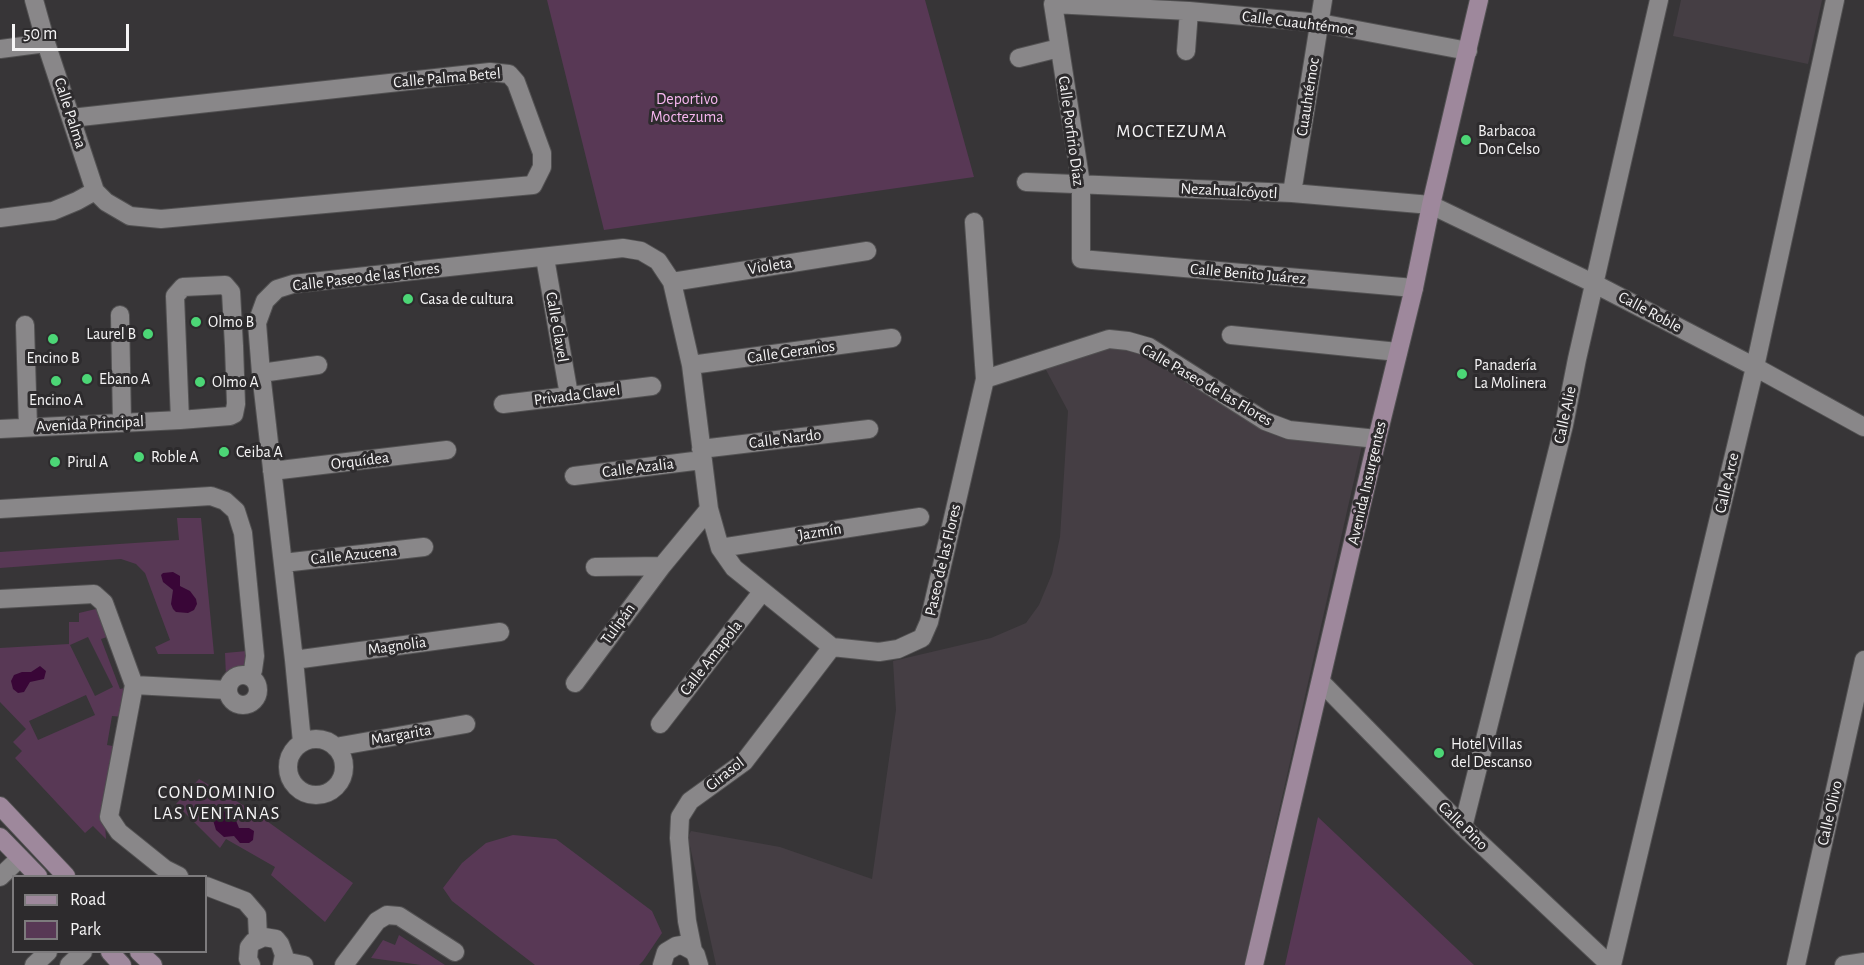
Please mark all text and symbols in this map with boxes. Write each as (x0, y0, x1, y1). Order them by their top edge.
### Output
street label: Calle Cuauhtémoc (1241, 7, 1355, 39)
scale bar (15, 12, 132, 50)
text: 50 m (23, 25, 57, 43)
street label: Cuauhtémoc (1292, 56, 1324, 138)
street label: Calle Palma Betel (393, 64, 501, 92)
street label: Calle Palma (50, 75, 90, 151)
street label: Calle Porfirio Díaz (1054, 75, 1088, 187)
park label: Deportivo Moctezuma (650, 89, 724, 127)
district label: MOCTEZUMA (1116, 121, 1228, 143)
place label: Barbacoa Don Celso (1478, 121, 1540, 159)
marker: Barbacoa Don Celso (1459, 133, 1473, 147)
street label: Nezahualcóyotl (1180, 179, 1278, 203)
street label: Violeta (746, 253, 794, 279)
street label: Calle Paseo de las Flores (291, 258, 441, 296)
street label: Calle Benito Juárez (1189, 259, 1307, 289)
street label: Calle Roble (1615, 287, 1685, 337)
place label: Casa de cultura (420, 289, 514, 309)
street label: Calle Clavel (541, 290, 573, 364)
marker: Casa de cultura (401, 292, 415, 306)
place label: Olmo B (208, 312, 254, 332)
marker: Olmo B (189, 315, 203, 329)
place label: Laurel B (86, 324, 136, 344)
marker: Laurel B (141, 327, 155, 341)
marker: Encino B (46, 332, 60, 346)
street label: Calle Geranios (746, 336, 836, 368)
street label: Calle Paseo de las Flores (1138, 340, 1276, 430)
place label: Encino B (26, 348, 80, 368)
place label: Panadería La Molinera (1474, 355, 1547, 393)
marker: Panadería La Molinera (1455, 367, 1469, 381)
place label: Ebano A (99, 369, 150, 389)
marker: Ebano A (80, 372, 94, 386)
place label: Olmo A (212, 372, 259, 392)
marker: Encino A (49, 374, 63, 388)
marker: Olmo A (193, 375, 207, 389)
street label: Privada Clavel (533, 380, 621, 410)
street label: Calle Alie (1550, 385, 1580, 445)
place label: Encino A (29, 390, 83, 410)
street label: Avenida Principal (35, 412, 145, 436)
street label: Avenida Insurgentes (1343, 419, 1391, 547)
street label: Calle Nardo (748, 425, 822, 453)
place label: Ceiba A (236, 442, 283, 462)
marker: Ceiba A (217, 445, 231, 459)
place label: Roble A (151, 447, 199, 467)
street label: Orquídea (330, 448, 390, 474)
marker: Roble A (132, 450, 146, 464)
street label: Calle Arce (1711, 451, 1743, 515)
place label: Pirul A (67, 452, 108, 472)
street label: Calle Azalia (601, 454, 675, 482)
marker: Pirul A (48, 455, 62, 469)
street label: Paseo de las Flores (921, 502, 965, 618)
street label: Jazmín (797, 519, 843, 545)
street label: Calle Azucena (310, 541, 398, 569)
street label: Tulipán (597, 600, 639, 648)
street label: Calle Amapola (676, 617, 746, 699)
street label: Magnolia (366, 632, 428, 660)
street label: Margarita (369, 720, 433, 750)
place label: Hotel Villas del Descanso (1451, 734, 1532, 772)
marker: Hotel Villas del Descanso (1432, 746, 1446, 760)
street label: Girasol (702, 753, 748, 795)
street label: Calle Olivo (1813, 779, 1847, 847)
district label: CONDOMINIO LAS VENTANAS (153, 782, 281, 824)
street label: Calle Pino (1434, 798, 1492, 854)
legend (12, 875, 207, 953)
text: Road (70, 891, 106, 909)
text: Park (70, 921, 101, 939)

